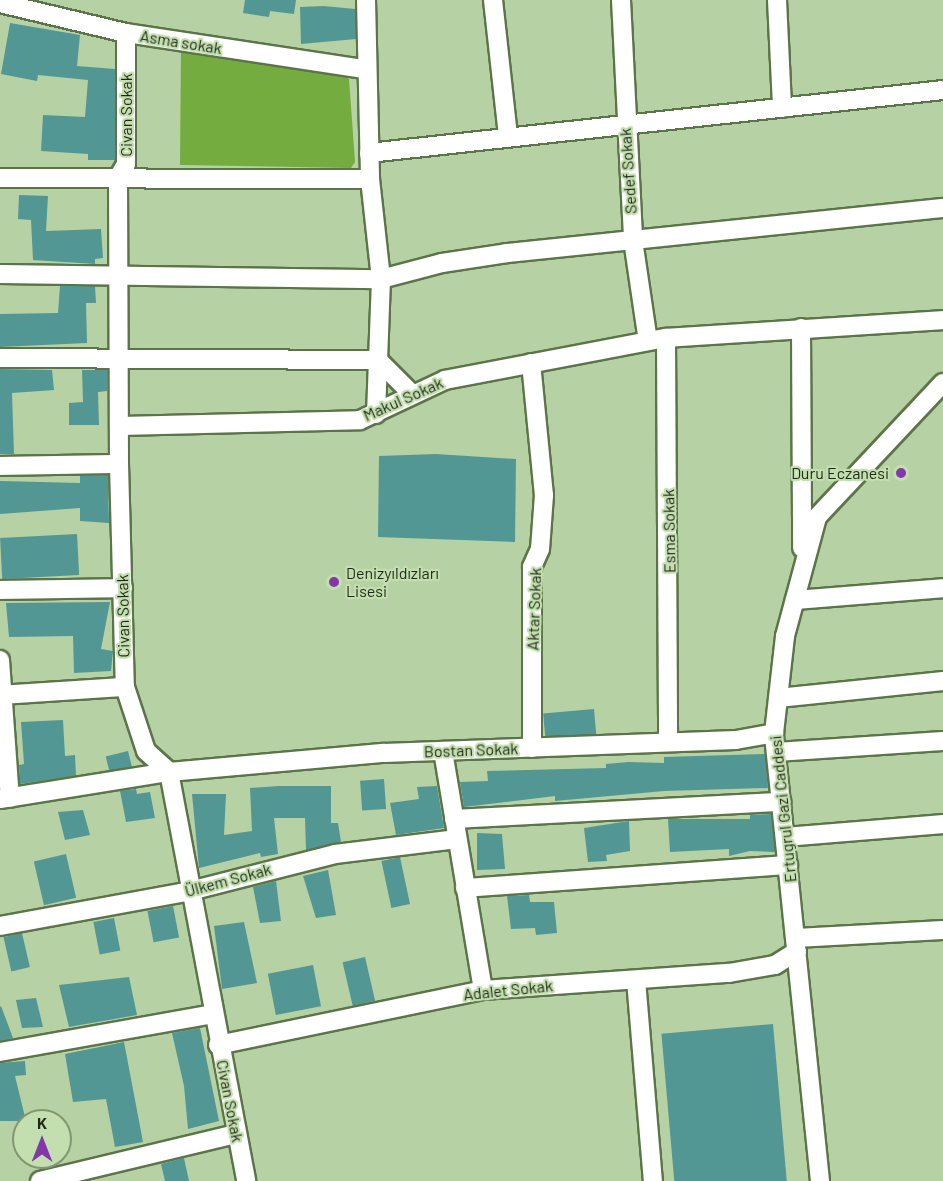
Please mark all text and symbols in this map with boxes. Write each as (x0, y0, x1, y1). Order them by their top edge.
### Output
street label: Asma sokak (139, 26, 223, 58)
street label: Civan Sokak (116, 73, 136, 157)
street label: Sedef Sokak (615, 127, 641, 215)
street label: Makul Sokak (360, 373, 446, 425)
place label: Duru Eczanesi (791, 463, 889, 483)
marker: Duru Eczanesi (894, 466, 908, 480)
street label: Esma Sokak (659, 489, 679, 573)
place label: Denizyıldızları Lisesi (346, 563, 439, 601)
street label: Aktar Sokak (523, 567, 545, 651)
street label: Civan Sokak (113, 574, 133, 658)
marker: Denizyıldızları Lisesi (327, 575, 341, 589)
street label: Ertugrul Gazi Caddesi (766, 735, 800, 883)
street label: Bostan Sokak (424, 739, 518, 761)
street label: Ülkem Sokak (183, 859, 273, 901)
street label: Adalet Sokak (462, 976, 554, 1004)
street label: Civan Sokak (213, 1058, 247, 1144)
north arrow (12, 1109, 72, 1169)
text: K (37, 1113, 47, 1132)

